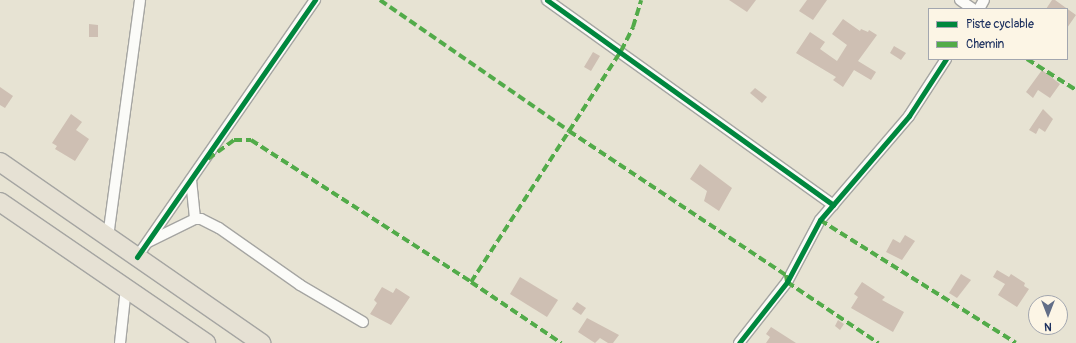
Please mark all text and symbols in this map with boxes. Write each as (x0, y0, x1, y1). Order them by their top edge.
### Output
legend (928, 8, 1068, 60)
text: Piste cyclable (966, 17, 1034, 32)
text: Chemin (966, 37, 1004, 52)
north arrow (1028, 295, 1068, 335)
text: N (1044, 320, 1052, 333)

